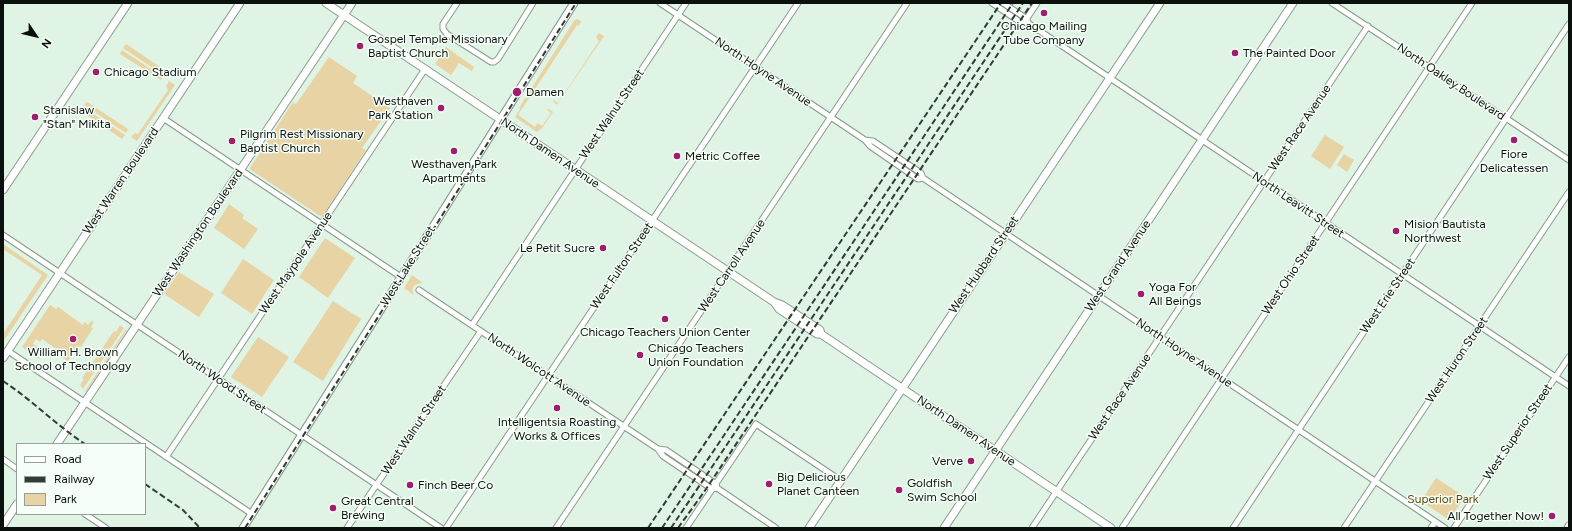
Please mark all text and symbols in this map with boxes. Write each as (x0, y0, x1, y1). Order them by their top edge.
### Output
marker: Chicago Mailing Tube Company (1039, 8, 1049, 18)
north arrow (16, 16, 56, 56)
place label: Chicago Mailing Tube Company (1001, 19, 1087, 47)
place label: Gospel Temple Missionary Baptist Church (368, 32, 508, 60)
street label: North Hoyne Avenue (712, 34, 814, 110)
text: N (38, 36, 54, 50)
street label: North Oakley Boulevard (1394, 40, 1508, 124)
marker: Gospel Temple Missionary Baptist Church (355, 41, 365, 51)
place label: The Painted Door (1243, 46, 1336, 60)
marker: The Painted Door (1230, 48, 1240, 58)
place label: Chicago Stadium (104, 65, 196, 79)
street label: West Walnut Street (577, 66, 647, 162)
marker: Chicago Stadium (91, 67, 101, 77)
street label: West Race Avenue (1266, 82, 1334, 174)
place label: Damen (526, 85, 564, 99)
marker: Damen (511, 86, 523, 98)
place label: Westhaven Park Station (368, 94, 433, 122)
place label: Stanislaw "Stan" Mikita (43, 103, 110, 131)
marker: Westhaven Park Station (436, 103, 446, 113)
marker: Stanislaw "Stan" Mikita (30, 112, 40, 122)
street label: North Damen Avenue (498, 115, 602, 191)
street label: West Warren Boulevard (80, 125, 162, 237)
place label: Pilgrim Rest Missionary Baptist Church (240, 127, 364, 155)
marker: Fiore Delicatessen (1509, 135, 1519, 145)
marker: Pilgrim Rest Missionary Baptist Church (227, 136, 237, 146)
marker: Westhaven Park Apartments (449, 146, 459, 156)
place label: Fiore Delicatessen (1480, 147, 1548, 175)
place label: Metric Coffee (685, 149, 760, 163)
marker: Metric Coffee (672, 151, 682, 161)
place label: Westhaven Park Apartments (411, 157, 497, 185)
street label: West Washington Boulevard (150, 166, 246, 300)
street label: North Leavitt Street (1249, 169, 1347, 241)
street label: West Maypole Avenue (256, 209, 336, 317)
street label: West Hubbard Street (946, 214, 1022, 316)
street label: West Carroll Avenue (695, 217, 769, 315)
place label: Mision Bautista Northwest (1404, 217, 1486, 245)
street label: West Grand Avenue (1082, 218, 1154, 314)
street label: West Fulton Street (588, 220, 656, 312)
street label: West Lake Street (378, 223, 438, 309)
marker: Mision Bautista Northwest (1391, 226, 1401, 236)
street label: West Ohio Street (1259, 232, 1323, 318)
place label: Le Petit Sucre (520, 241, 595, 255)
marker: Le Petit Sucre (598, 243, 608, 253)
street label: West Erie Street (1358, 256, 1418, 336)
place label: Yoga For All Beings (1149, 280, 1201, 308)
marker: Yoga For All Beings (1136, 289, 1146, 299)
marker: Chicago Teachers Union Center (660, 314, 670, 324)
street label: West Huron Street (1423, 314, 1491, 406)
street label: North Hoyne Avenue (1133, 315, 1235, 391)
place label: Chicago Teachers Union Center (580, 325, 750, 339)
street label: North Wolcott Avenue (485, 330, 593, 410)
marker: William H. Brown School of Technology (68, 334, 78, 344)
place label: Chicago Teachers Union Foundation (648, 341, 744, 369)
place label: William H. Brown School of Technology (15, 345, 131, 373)
street label: North Wood Street (175, 347, 269, 417)
marker: Chicago Teachers Union Foundation (635, 350, 645, 360)
street label: West Race Avenue (1086, 351, 1154, 443)
street label: West Superior Street (1480, 381, 1556, 483)
street label: West Walnut Street (379, 382, 449, 478)
street label: North Damen Avenue (914, 393, 1018, 469)
marker: Intelligentsia Roasting Works & Offices (552, 403, 562, 413)
place label: Intelligentsia Roasting Works & Offices (498, 415, 616, 443)
legend (16, 443, 146, 515)
text: Road (54, 452, 82, 466)
place label: Verve (932, 454, 963, 468)
marker: Verve (966, 456, 976, 466)
place label: Big Delicious Planet Canteen (777, 470, 859, 498)
text: Railway (54, 472, 95, 486)
place label: Goldfish Swim School (907, 476, 977, 504)
place label: Finch Beer Co (418, 478, 493, 492)
marker: Big Delicious Planet Canteen (764, 479, 774, 489)
marker: Finch Beer Co (405, 480, 415, 490)
marker: Goldfish Swim School (894, 485, 904, 495)
text: Park (54, 492, 77, 506)
park label: Superior Park (1407, 492, 1479, 506)
place label: Great Central Brewing (341, 494, 414, 522)
marker: Great Central Brewing (328, 503, 338, 513)
place label: All Together Now! (1447, 509, 1544, 523)
marker: All Together Now! (1547, 511, 1557, 521)

